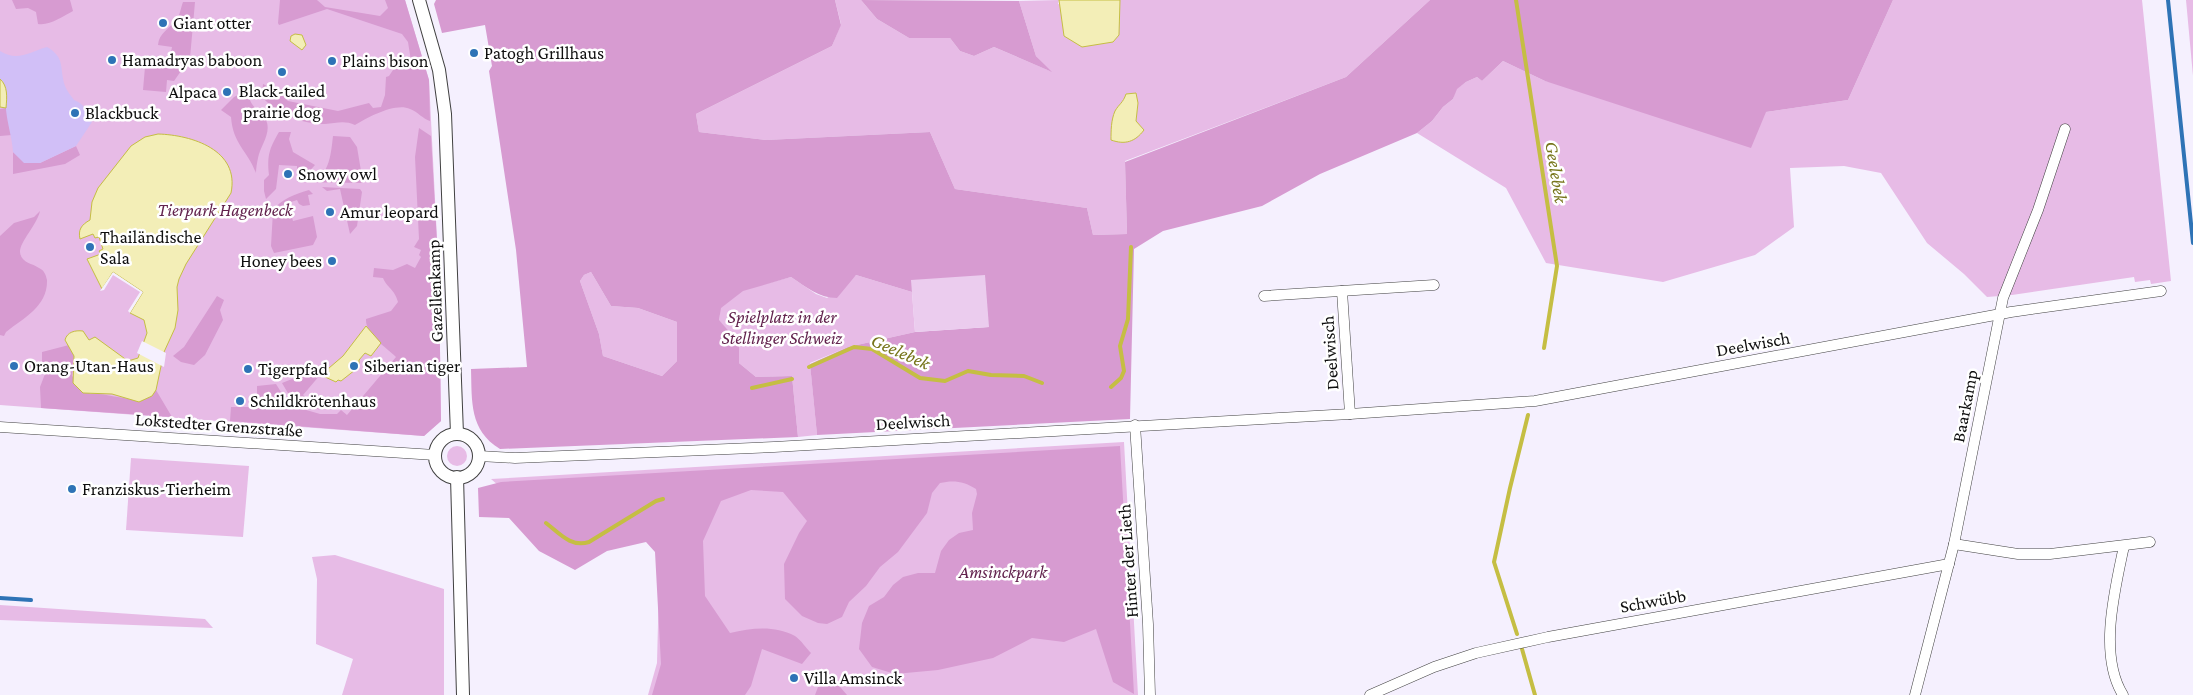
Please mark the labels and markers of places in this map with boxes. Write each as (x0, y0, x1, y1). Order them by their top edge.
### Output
place label: Giant otter (173, 13, 252, 33)
marker: Giant otter (157, 17, 169, 29)
place label: Patogh Grillhaus (484, 43, 604, 63)
marker: Patogh Grillhaus (468, 47, 480, 59)
place label: Hamadryas baboon (122, 50, 262, 70)
place label: Plains bison (342, 51, 429, 71)
marker: Hamadryas baboon (106, 54, 118, 66)
marker: Plains bison (326, 55, 338, 67)
marker: Black-tailed prairie dog (276, 66, 288, 78)
place label: Black-tailed prairie dog (239, 81, 326, 122)
place label: Alpaca (168, 82, 217, 102)
marker: Alpaca (221, 86, 233, 98)
place label: Blackbuck (85, 103, 159, 123)
marker: Blackbuck (69, 107, 81, 119)
place label: Snowy owl (298, 164, 377, 184)
marker: Snowy owl (282, 168, 294, 180)
place label: Amur leopard (340, 202, 439, 222)
marker: Amur leopard (324, 206, 336, 218)
place label: Thailändische Sala (100, 227, 202, 268)
marker: Thailändische Sala (84, 241, 96, 253)
place label: Honey bees (240, 251, 322, 271)
marker: Honey bees (326, 255, 338, 267)
place label: Orang-Utan-Haus (24, 356, 154, 376)
place label: Siberian tiger (364, 356, 461, 376)
place label: Tigerpfad (258, 359, 329, 379)
marker: Orang-Utan-Haus (8, 360, 20, 372)
marker: Siberian tiger (348, 360, 360, 372)
marker: Tigerpfad (242, 363, 254, 375)
place label: Schildkrötenhaus (250, 391, 376, 411)
marker: Schildkrötenhaus (234, 395, 246, 407)
place label: Franziskus-Tierheim (82, 479, 232, 499)
marker: Franziskus-Tierheim (66, 483, 78, 495)
place label: Villa Amsinck (804, 668, 902, 688)
marker: Villa Amsinck (788, 672, 800, 684)

